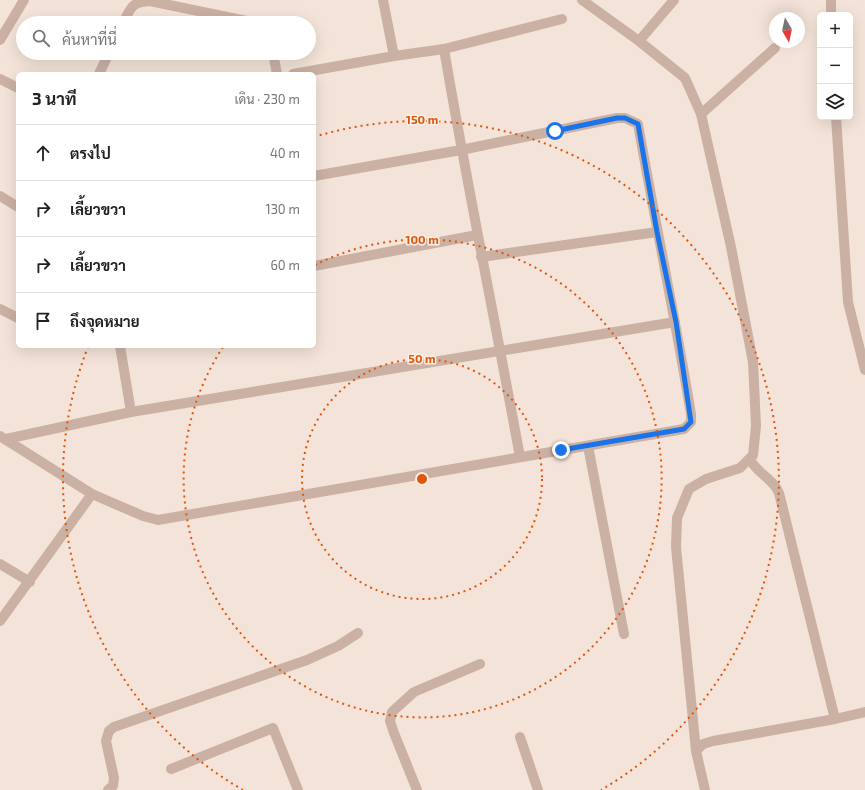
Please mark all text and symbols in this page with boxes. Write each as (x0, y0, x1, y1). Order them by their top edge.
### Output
north arrow (769, 12, 805, 48)
map controls (817, 12, 853, 120)
button: + (817, 12, 853, 48)
search box (16, 16, 316, 60)
icon: search (30, 27, 52, 49)
text: ค้นหาที่นี่ (62, 30, 117, 48)
button: − (817, 48, 853, 84)
button: layers (817, 84, 853, 120)
text: 3 นาที (32, 88, 77, 108)
text: เดิน · 230 m (234, 91, 300, 107)
text: 150 m (406, 112, 438, 126)
route start (546, 122, 564, 140)
icon: ahead (32, 142, 54, 164)
text: ตรงไป (70, 144, 111, 162)
text: 40 m (270, 145, 300, 161)
icon: right (32, 198, 54, 220)
text: เลี้ยวขวา (70, 200, 126, 218)
text: 130 m (265, 201, 300, 217)
text: 100 m (405, 232, 439, 246)
icon: right (32, 254, 54, 276)
text: เลี้ยวขวา (70, 256, 126, 274)
text: 60 m (270, 257, 300, 273)
icon: arrive (32, 310, 54, 332)
text: ถึงจุดหมาย (70, 312, 140, 330)
text: 50 m (408, 351, 436, 365)
route end (552, 441, 570, 459)
centre of rings (415, 472, 429, 486)

